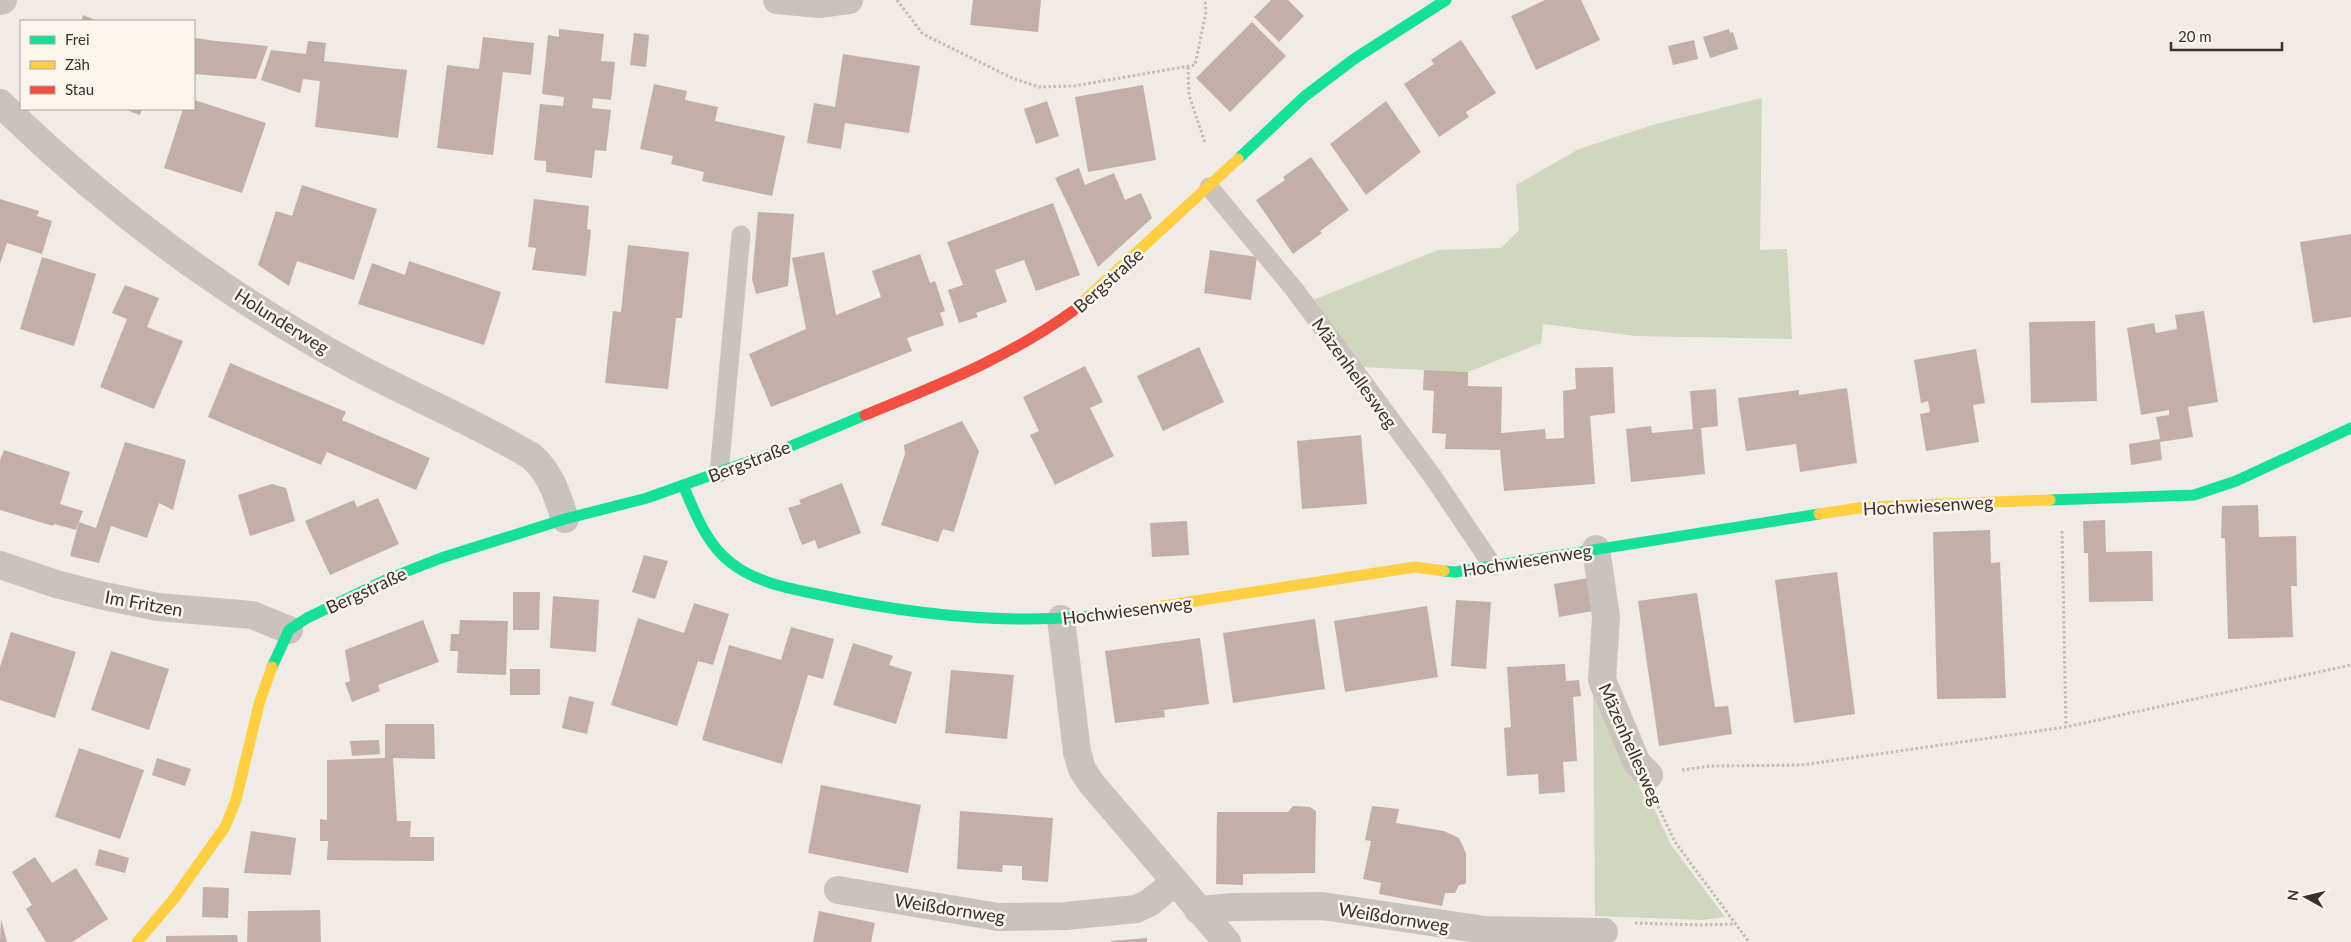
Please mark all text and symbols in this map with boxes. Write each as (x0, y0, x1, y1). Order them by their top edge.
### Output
legend (20, 20, 195, 110)
scale bar (2171, 20, 2282, 52)
text: 20 m (2178, 27, 2212, 45)
text: Frei (65, 30, 90, 48)
text: Zäh (65, 55, 90, 73)
text: Stau (65, 80, 94, 98)
street label: Bergstraße (1069, 243, 1147, 317)
street label: Holunderweg (231, 283, 333, 359)
street label: Mäzenhellesweg (1308, 313, 1402, 433)
street label: Bergstraße (705, 435, 793, 487)
street label: Hochwiesenweg (1862, 491, 1994, 519)
street label: Hochwiesenweg (1461, 539, 1593, 581)
street label: Bergstraße (322, 562, 410, 618)
street label: Im Fritzen (103, 585, 185, 621)
street label: Hochwiesenweg (1061, 591, 1193, 629)
street label: Mäzenhellesweg (1594, 680, 1668, 808)
north arrow (2281, 872, 2331, 922)
street label: Weißdornweg (893, 888, 1007, 928)
text: N (2283, 889, 2302, 902)
street label: Weißdornweg (1337, 897, 1451, 937)

